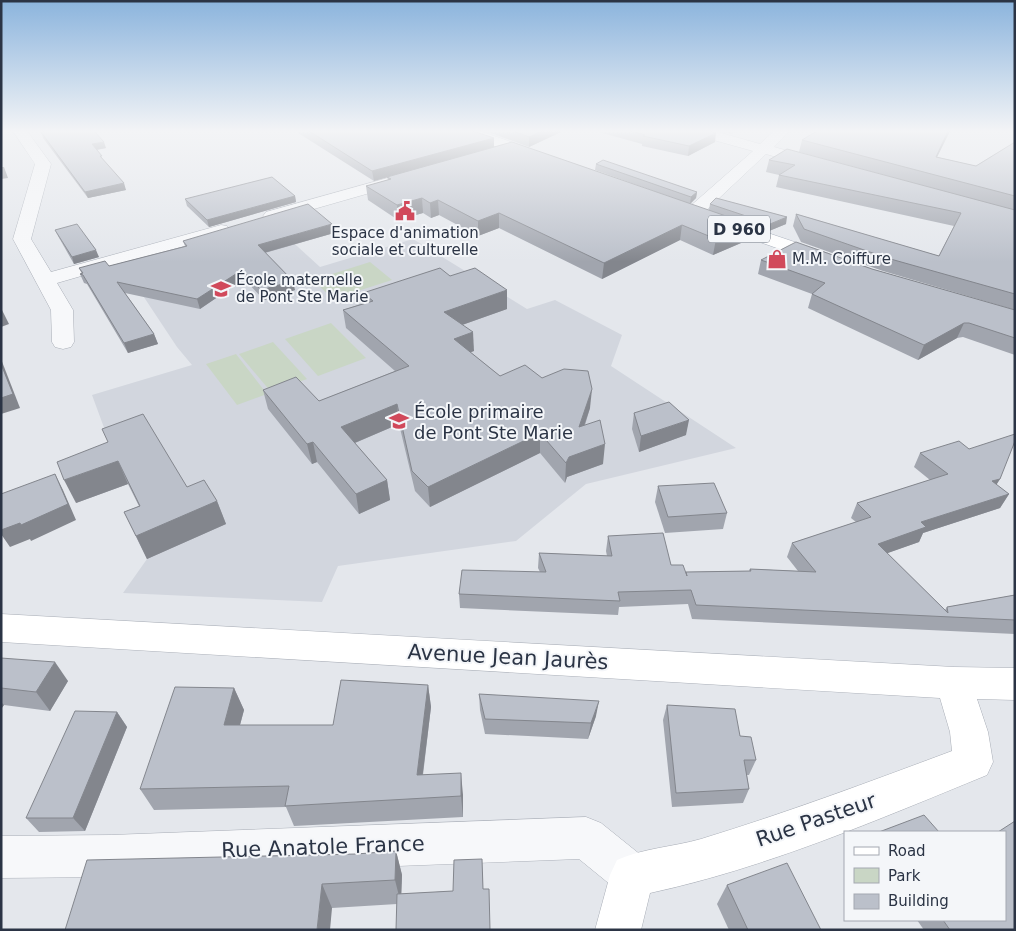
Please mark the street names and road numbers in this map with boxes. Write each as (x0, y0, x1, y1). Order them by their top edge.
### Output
road number: D 960 (708, 215, 770, 242)
street label: Avenue Jean Jaurès (407, 640, 609, 674)
street label: Rue Pasteur (753, 788, 879, 852)
street label: Rue Anatole France (221, 831, 425, 863)

